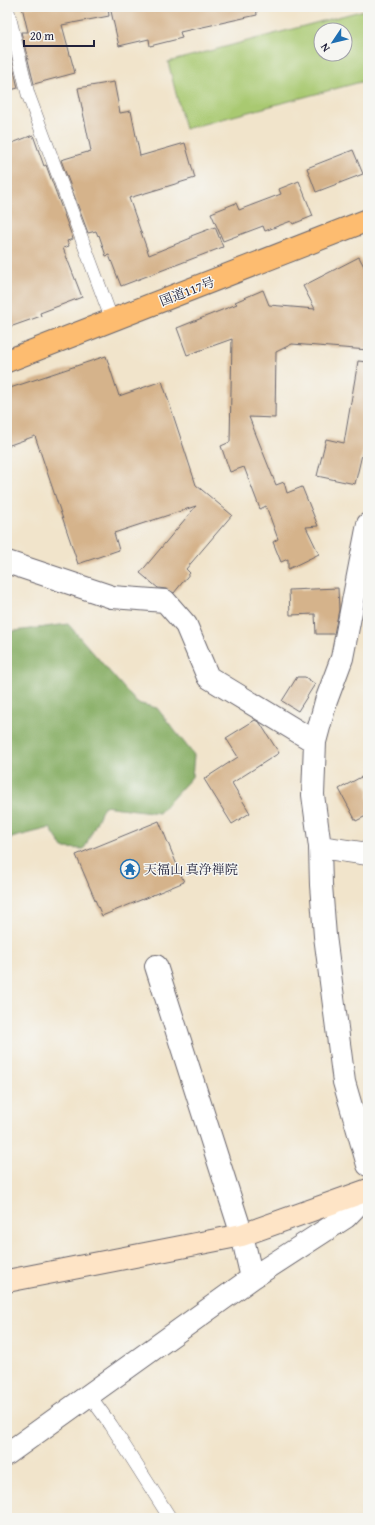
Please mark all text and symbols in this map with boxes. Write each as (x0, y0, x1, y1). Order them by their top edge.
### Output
scale bar (24, 22, 94, 48)
north arrow (313, 22, 353, 62)
text: 20 m (30, 27, 54, 44)
text: N (316, 40, 333, 55)
street label: 国道117号 (157, 272, 218, 311)
temple icon: 天福山 真浄禅院 (119, 858, 141, 880)
place label: 天福山 真浄禅院 (144, 860, 238, 879)

